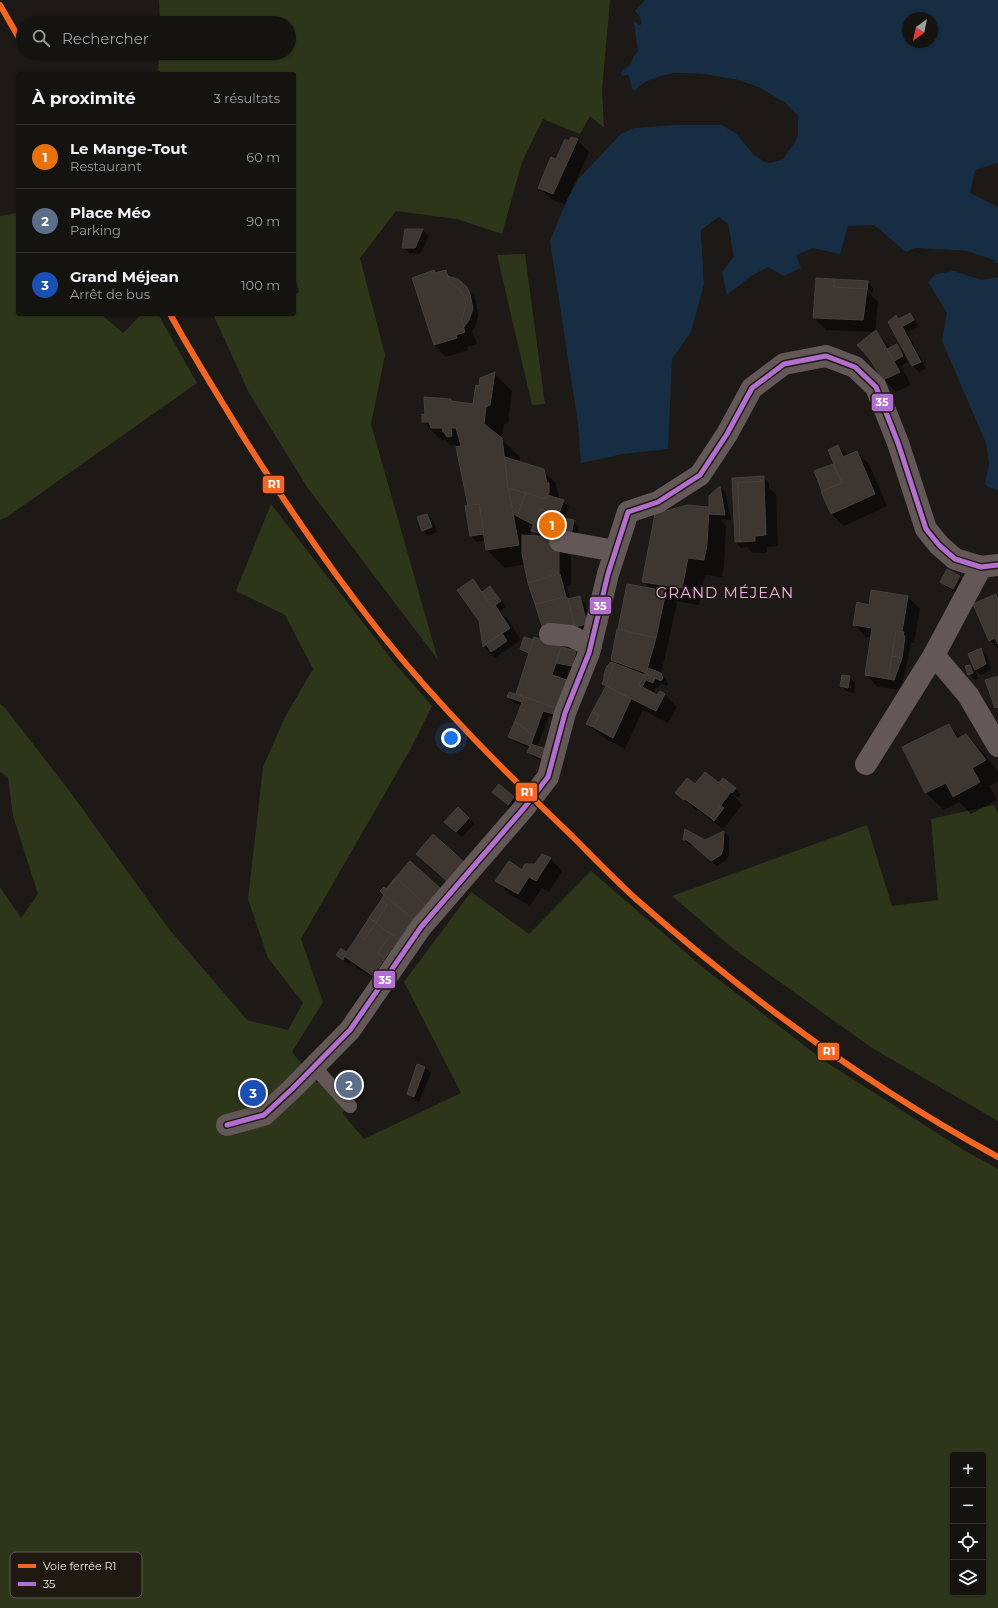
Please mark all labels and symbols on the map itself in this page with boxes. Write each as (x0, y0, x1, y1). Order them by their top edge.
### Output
north arrow (902, 12, 938, 48)
line badge: 35 (871, 393, 894, 412)
text: 35 (875, 395, 889, 409)
line badge: R1 (262, 475, 285, 494)
text: R1 (268, 477, 280, 491)
pin: 1 (539, 510, 565, 540)
district label: GRAND MÉJEAN (656, 583, 794, 602)
line badge: 35 (589, 596, 612, 615)
text: 35 (593, 599, 607, 613)
your location (441, 728, 461, 748)
line badge: R1 (515, 782, 538, 802)
text: R1 (521, 785, 533, 799)
line badge: 35 (373, 970, 396, 989)
text: 35 (378, 973, 392, 987)
line badge: R1 (817, 1042, 840, 1061)
text: R1 (823, 1044, 835, 1058)
pin: 2 (336, 1070, 362, 1100)
pin: 3 (240, 1078, 266, 1108)
legend (10, 1552, 142, 1598)
text: Voie ferrée R1 (43, 1559, 116, 1573)
text: 35 (43, 1577, 55, 1591)

